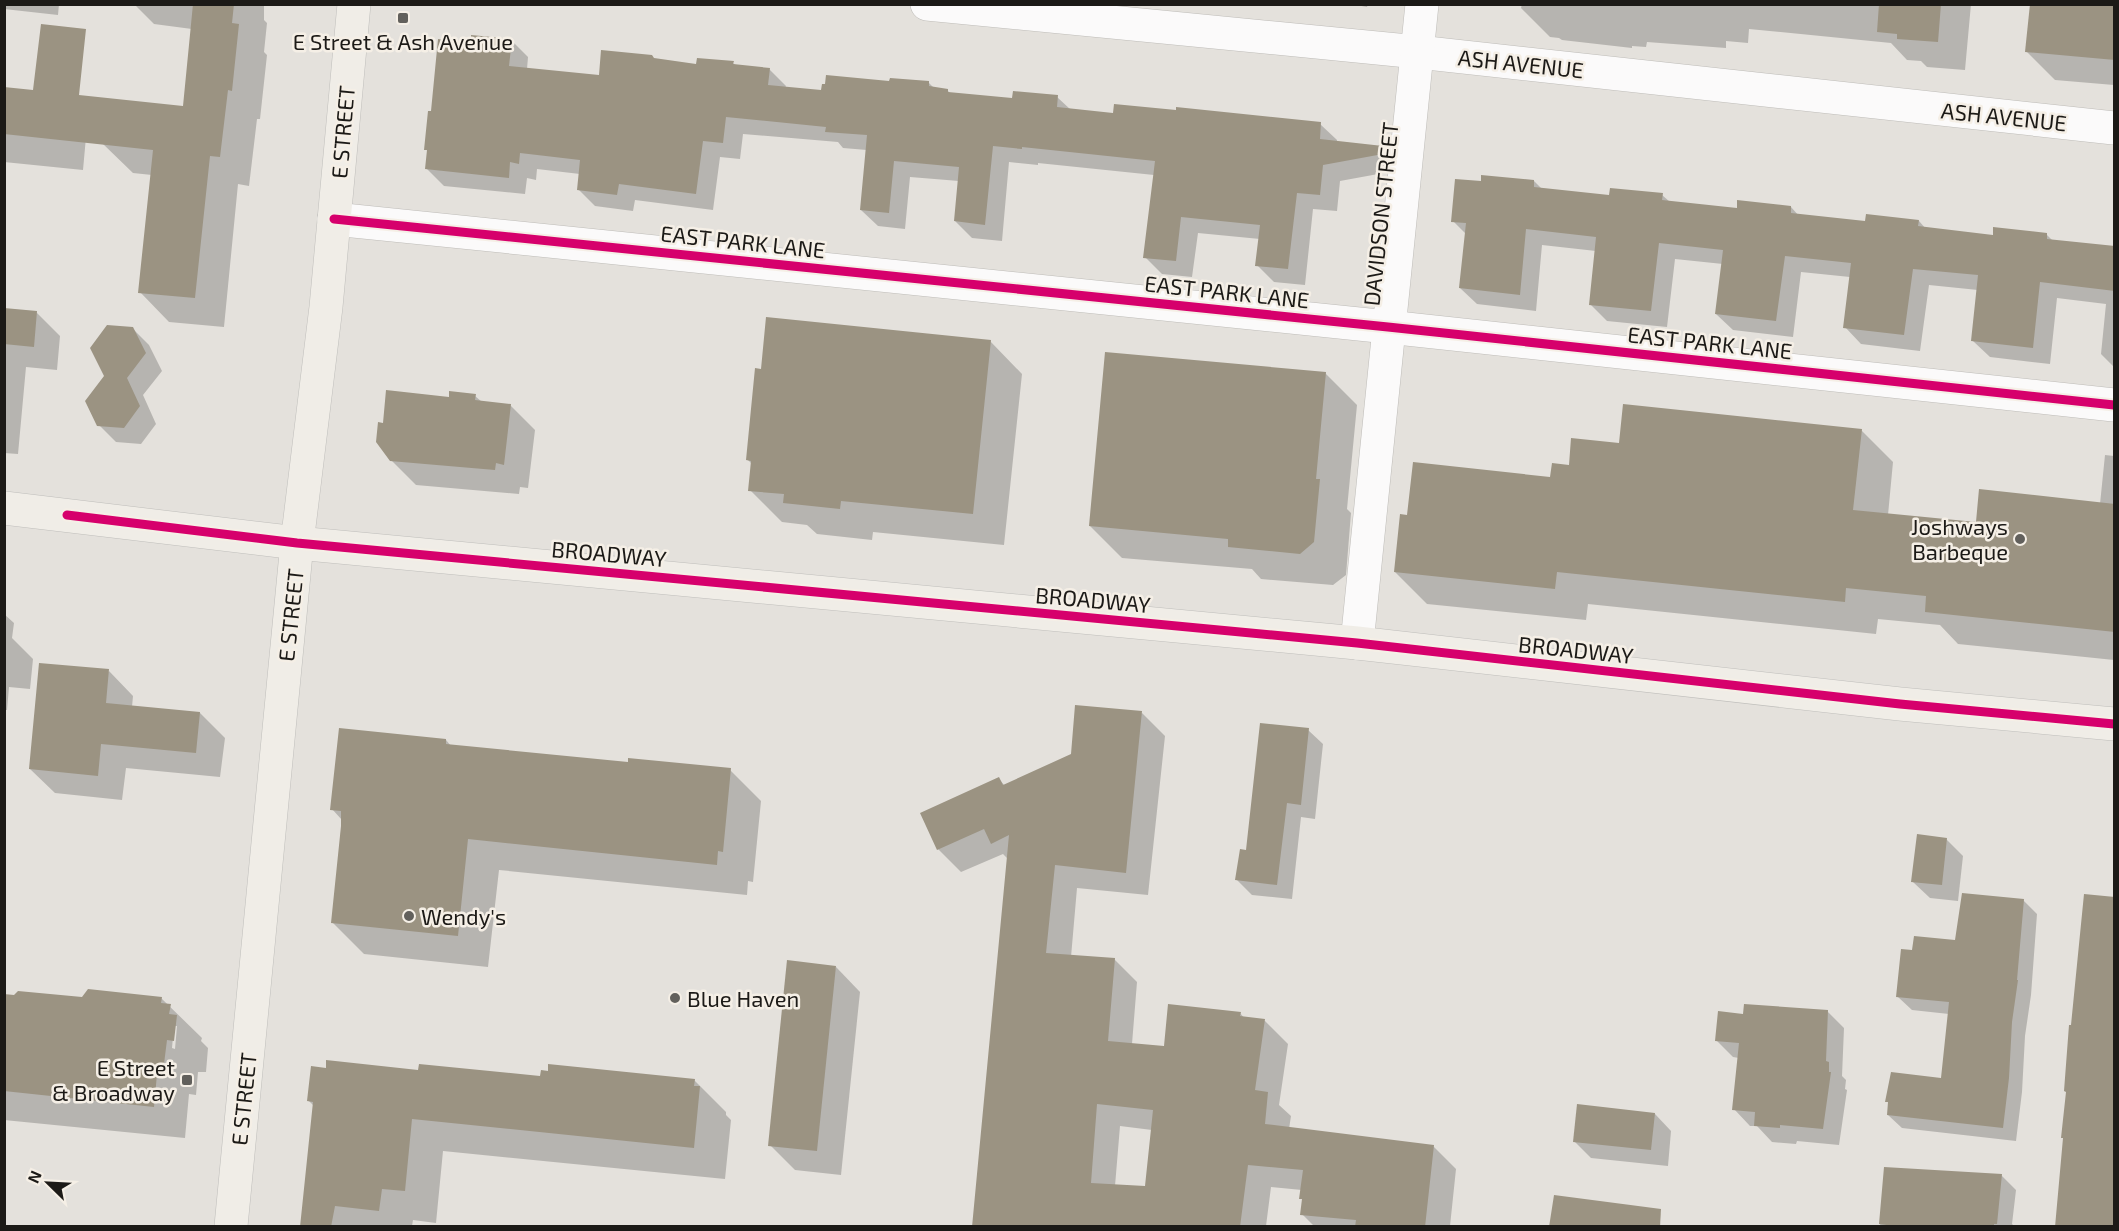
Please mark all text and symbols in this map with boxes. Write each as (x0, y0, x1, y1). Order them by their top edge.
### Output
marker: E Street & Ash Avenue (396, 11, 410, 25)
place label: E Street & Ash Avenue (293, 28, 513, 54)
street label: ASH AVENUE (1457, 43, 1585, 83)
street label: E STREET (325, 84, 359, 180)
street label: ASH AVENUE (1940, 96, 2068, 136)
street label: DAVIDSON STREET (1357, 121, 1403, 307)
street label: EAST PARK LANE (659, 219, 827, 263)
street label: EAST PARK LANE (1143, 269, 1311, 313)
street label: EAST PARK LANE (1626, 320, 1794, 364)
place label: Joshways Barbeque (1911, 513, 2008, 564)
marker: Joshways Barbeque (2013, 532, 2027, 546)
street label: BROADWAY (550, 535, 668, 571)
street label: E STREET (272, 567, 308, 663)
street label: BROADWAY (1034, 581, 1152, 617)
street label: BROADWAY (1517, 630, 1635, 668)
place label: Wendy's (421, 903, 506, 929)
marker: Wendy's (402, 909, 416, 923)
place label: Blue Haven (687, 985, 799, 1011)
marker: Blue Haven (668, 991, 682, 1005)
street label: E STREET (225, 1051, 261, 1147)
place label: E Street & Broadway (52, 1054, 175, 1105)
marker: E Street & Broadway (180, 1073, 194, 1087)
north arrow (18, 1153, 78, 1213)
text: N (23, 1168, 45, 1186)

